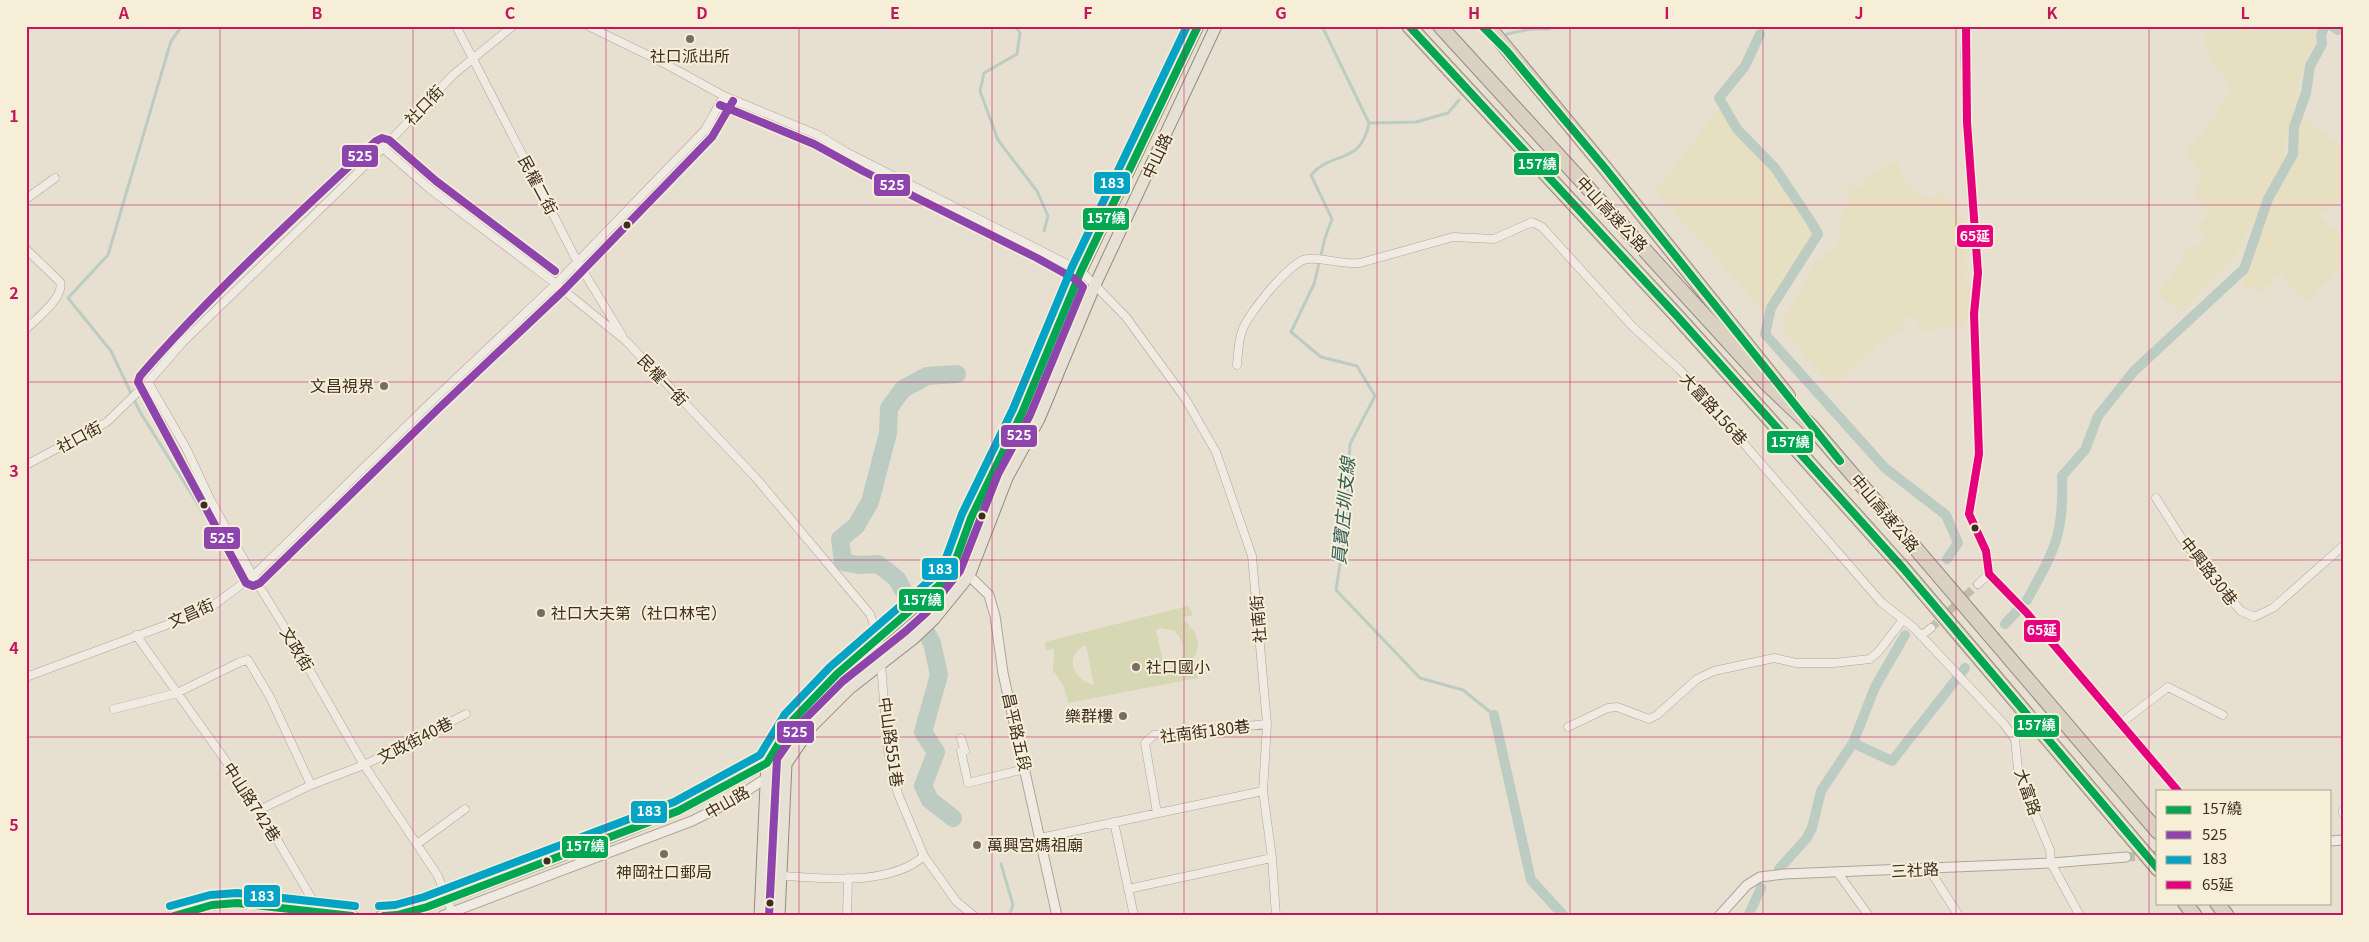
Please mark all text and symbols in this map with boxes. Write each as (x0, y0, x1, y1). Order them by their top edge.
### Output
text: A (118, 0, 130, 24)
text: B (312, 0, 323, 24)
text: C (505, 0, 516, 24)
text: D (696, 0, 708, 24)
text: E (890, 0, 900, 24)
text: F (1083, 0, 1093, 24)
text: G (1275, 0, 1287, 24)
text: H (1468, 0, 1480, 24)
text: I (1664, 0, 1670, 24)
text: J (1854, 0, 1864, 24)
text: K (2047, 0, 2059, 24)
text: L (2240, 0, 2250, 24)
marker: 社口派出所 (684, 33, 696, 45)
place label: 社口派出所 (650, 43, 730, 67)
street label: 社口街 (398, 79, 449, 130)
text: 1 (9, 103, 19, 127)
street label: 中山路 (1135, 129, 1177, 182)
line badge: 525 (341, 144, 379, 168)
text: 525 (348, 145, 372, 165)
street label: 民權二街 (513, 151, 565, 218)
line badge: 157繞 (1513, 152, 1560, 176)
text: 157繞 (1518, 153, 1556, 173)
street label: 中山高速公路 (1571, 170, 1654, 257)
line badge: 183 (1093, 171, 1131, 195)
text: 183 (1100, 172, 1124, 192)
line badge: 525 (873, 173, 911, 197)
text: 525 (880, 174, 904, 194)
line badge: 157繞 (1082, 207, 1130, 231)
text: 157繞 (1087, 207, 1125, 227)
unlabelled marker (622, 220, 632, 230)
line badge: 65延 (1956, 224, 1994, 248)
text: 65延 (1960, 225, 1990, 245)
text: 2 (9, 280, 19, 304)
street label: 民權一街 (633, 348, 695, 411)
street label: 大富路156巷 (1676, 367, 1754, 450)
place label: 文昌視界 (310, 373, 374, 397)
marker: 文昌視界 (378, 380, 390, 392)
street label: 社口街 (52, 414, 105, 458)
line badge: 525 (1000, 424, 1038, 448)
text: 525 (1007, 424, 1031, 444)
line badge: 157繞 (1766, 430, 1814, 454)
text: 157繞 (1771, 431, 1809, 451)
water label: 員寶庄圳支線 (1324, 454, 1360, 566)
text: 3 (9, 458, 19, 482)
street label: 中山高速公路 (1846, 468, 1926, 557)
unlabelled marker (199, 500, 209, 510)
unlabelled marker (977, 511, 987, 521)
unlabelled marker (1970, 523, 1980, 533)
line badge: 525 (203, 526, 241, 550)
text: 525 (210, 527, 234, 547)
street label: 中興路30巷 (2175, 531, 2244, 610)
line badge: 183 (921, 557, 959, 581)
text: 183 (928, 558, 952, 578)
line badge: 157繞 (898, 588, 945, 612)
text: 157繞 (903, 589, 941, 609)
street label: 文昌街 (164, 591, 217, 633)
street label: 社南街 (1243, 594, 1271, 644)
place label: 社口大夫第（社口林宅） (551, 600, 727, 624)
marker: 社口大夫第（社口林宅） (535, 607, 547, 619)
line badge: 65延 (2023, 619, 2061, 643)
text: 65延 (2027, 619, 2057, 639)
street label: 文政街 (275, 622, 321, 675)
text: 4 (9, 635, 19, 659)
place label: 社口國小 (1146, 654, 1210, 678)
marker: 社口國小 (1130, 661, 1142, 673)
street label: 昌平路五段 (997, 690, 1039, 773)
street label: 中山路551巷 (874, 695, 910, 788)
place label: 樂群樓 (1065, 703, 1113, 727)
street label: 文政街40巷 (373, 710, 456, 768)
marker: 樂群樓 (1117, 710, 1129, 722)
street label: 社南街180巷 (1158, 713, 1251, 747)
line badge: 157繞 (2013, 714, 2060, 738)
text: 157繞 (2017, 714, 2055, 734)
line badge: 525 (776, 720, 815, 744)
text: 525 (783, 721, 807, 741)
street label: 中山路742巷 (218, 757, 288, 846)
street label: 大富路 (2010, 765, 2048, 818)
street label: 中山路 (700, 779, 753, 824)
legend (2156, 790, 2332, 904)
text: 157繞 (2202, 797, 2242, 818)
line badge: 183 (630, 800, 668, 824)
text: 183 (637, 800, 661, 820)
text: 5 (9, 812, 19, 836)
text: 525 (2202, 823, 2227, 844)
place label: 萬興宮媽祖廟 (987, 832, 1083, 856)
line badge: 157繞 (561, 835, 609, 859)
text: 157繞 (566, 835, 604, 855)
marker: 萬興宮媽祖廟 (971, 839, 983, 851)
text: 183 (2202, 847, 2227, 868)
marker: 神岡社口郵局 (658, 848, 670, 860)
unlabelled marker (542, 856, 552, 866)
street label: 三社路 (1890, 856, 1940, 882)
place label: 神岡社口郵局 (616, 859, 712, 883)
text: 65延 (2202, 873, 2234, 894)
line badge: 183 (243, 884, 281, 908)
text: 183 (250, 885, 274, 905)
unlabelled marker (765, 898, 775, 908)

